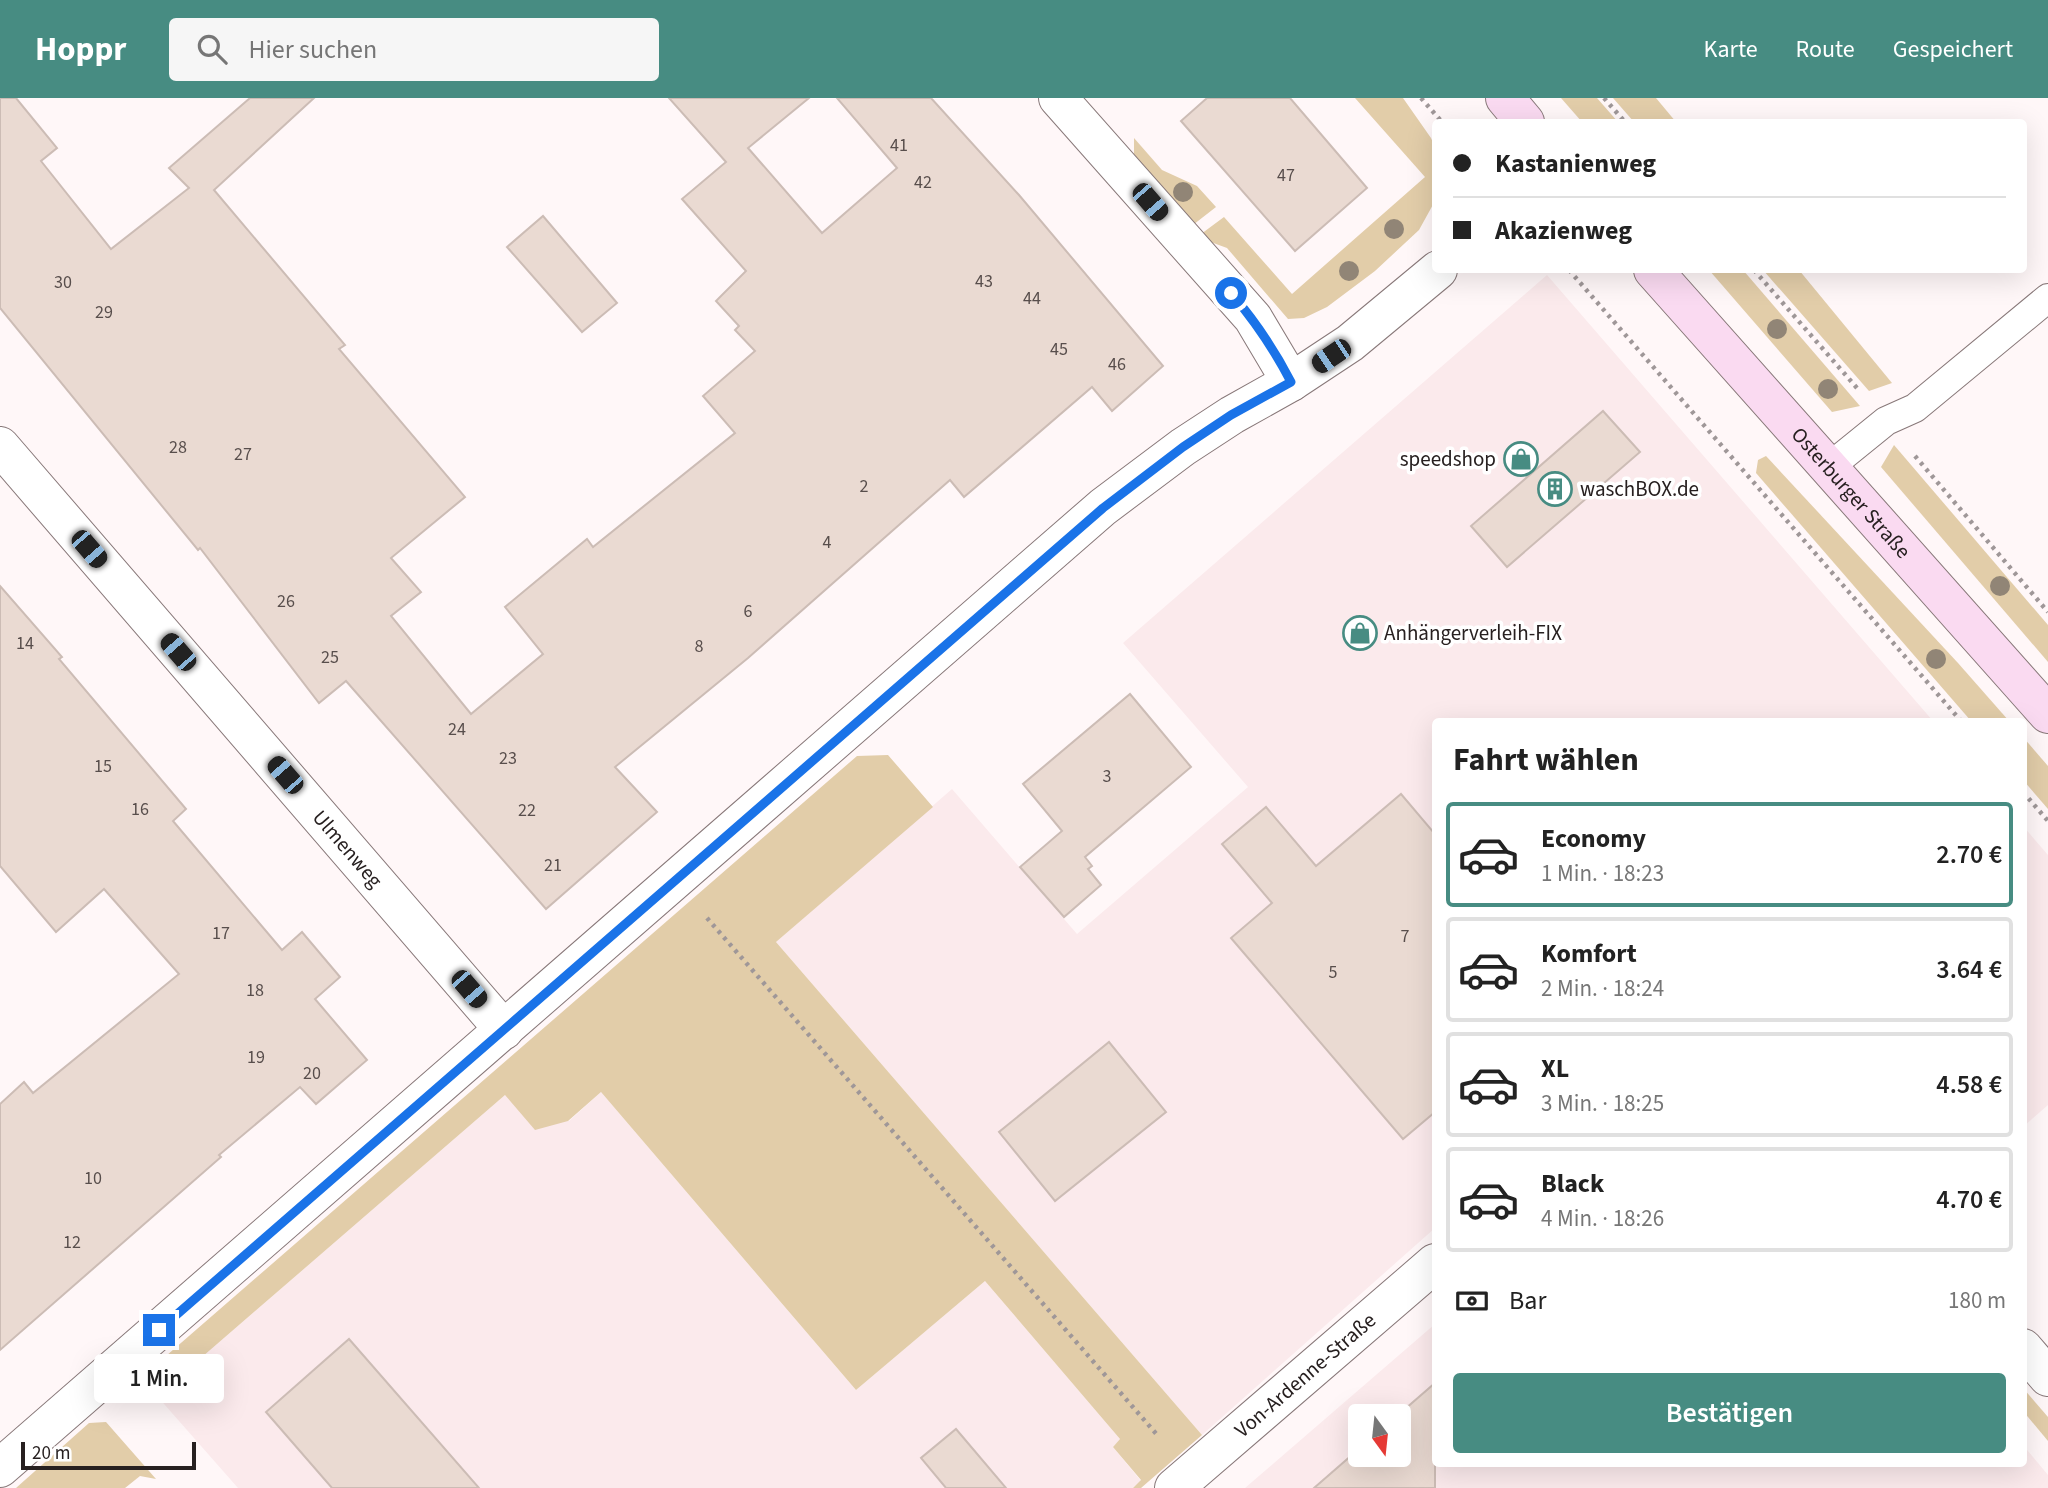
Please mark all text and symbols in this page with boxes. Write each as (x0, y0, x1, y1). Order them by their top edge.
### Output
search box (169, 18, 659, 81)
text: Hoppr (35, 26, 127, 73)
icon: search (193, 30, 231, 68)
text: Hier suchen (249, 31, 377, 68)
text: Karte (1704, 32, 1758, 67)
text: Route (1796, 32, 1855, 67)
text: Gespeichert (1893, 32, 2013, 67)
house number: 41 (890, 133, 908, 158)
text: Kastanienweg (1495, 145, 1656, 182)
house number: 47 (1277, 163, 1295, 188)
house number: 42 (914, 170, 932, 195)
car (1129, 179, 1172, 225)
text: Akazienweg (1495, 212, 1632, 249)
house number: 43 (975, 269, 993, 294)
house number: 30 (54, 270, 72, 295)
route start (1215, 277, 1247, 309)
house number: 44 (1023, 286, 1041, 311)
house number: 29 (95, 300, 113, 325)
car (1308, 336, 1355, 376)
house number: 45 (1050, 337, 1068, 362)
house number: 46 (1108, 352, 1126, 377)
street label: Osterburger Straße (1784, 420, 1918, 565)
house number: 28 (169, 435, 187, 460)
shop icon: speedshop (1502, 440, 1540, 478)
house number: 27 (234, 442, 252, 467)
place label: speedshop (1400, 444, 1496, 474)
building icon: waschBOX.de (1536, 470, 1574, 508)
house number: 2 (860, 474, 869, 499)
place label: waschBOX.de (1580, 474, 1699, 504)
car (68, 526, 111, 572)
house number: 4 (823, 530, 832, 555)
house number: 26 (277, 589, 295, 614)
house number: 6 (744, 599, 753, 624)
shop icon: Anhängerverleih-FIX (1341, 614, 1379, 652)
place label: Anhängerverleih-FIX (1384, 618, 1562, 648)
car (157, 629, 200, 675)
house number: 14 (16, 631, 34, 656)
house number: 8 (695, 634, 704, 659)
house number: 25 (321, 645, 339, 670)
house number: 24 (448, 717, 466, 742)
text: Fahrt wählen (1453, 737, 1639, 783)
house number: 23 (499, 746, 517, 771)
car (264, 752, 307, 798)
house number: 15 (94, 754, 112, 779)
house number: 3 (1103, 764, 1112, 789)
house number: 16 (131, 797, 149, 822)
house number: 22 (518, 798, 536, 823)
street label: Ulmenweg (305, 803, 390, 894)
text: Economy (1541, 820, 1646, 857)
icon: car (1457, 823, 1520, 886)
text: 2.70 € (1936, 836, 2002, 873)
house number: 21 (544, 853, 562, 878)
text: 1 Min. · 18:23 (1541, 857, 1664, 890)
house number: 17 (212, 921, 230, 946)
house number: 7 (1401, 924, 1410, 949)
text: Komfort (1541, 935, 1637, 972)
icon: car (1457, 938, 1520, 1001)
text: 3.64 € (1936, 951, 2002, 988)
house number: 5 (1329, 960, 1338, 985)
car (448, 966, 491, 1012)
text: 2 Min. · 18:24 (1541, 972, 1664, 1005)
house number: 18 (246, 978, 264, 1003)
house number: 19 (247, 1045, 265, 1070)
text: XL (1541, 1050, 1569, 1087)
icon: car (1457, 1053, 1520, 1116)
house number: 20 (303, 1061, 321, 1086)
text: 4.58 € (1936, 1066, 2002, 1103)
text: 3 Min. · 18:25 (1541, 1087, 1664, 1120)
text: Black (1541, 1165, 1604, 1202)
house number: 10 (84, 1166, 102, 1191)
icon: car (1457, 1168, 1520, 1231)
text: 4.70 € (1936, 1181, 2002, 1218)
text: 4 Min. · 18:26 (1541, 1202, 1664, 1235)
house number: 12 (63, 1230, 81, 1255)
icon: cash (1453, 1282, 1491, 1320)
text: Bar (1509, 1282, 1546, 1319)
text: 180 m (1948, 1284, 2006, 1317)
street label: Von-Ardenne-Straße (1228, 1306, 1382, 1445)
route end (143, 1314, 175, 1346)
callout: 1 Min. (94, 1354, 224, 1404)
text: 1 Min. (130, 1362, 188, 1395)
button: Bestätigen (1453, 1373, 2006, 1453)
north arrow (1348, 1404, 1410, 1466)
map controls (1348, 1404, 1411, 1467)
scale bar (21, 1439, 196, 1471)
text: 20 m (32, 1440, 70, 1467)

